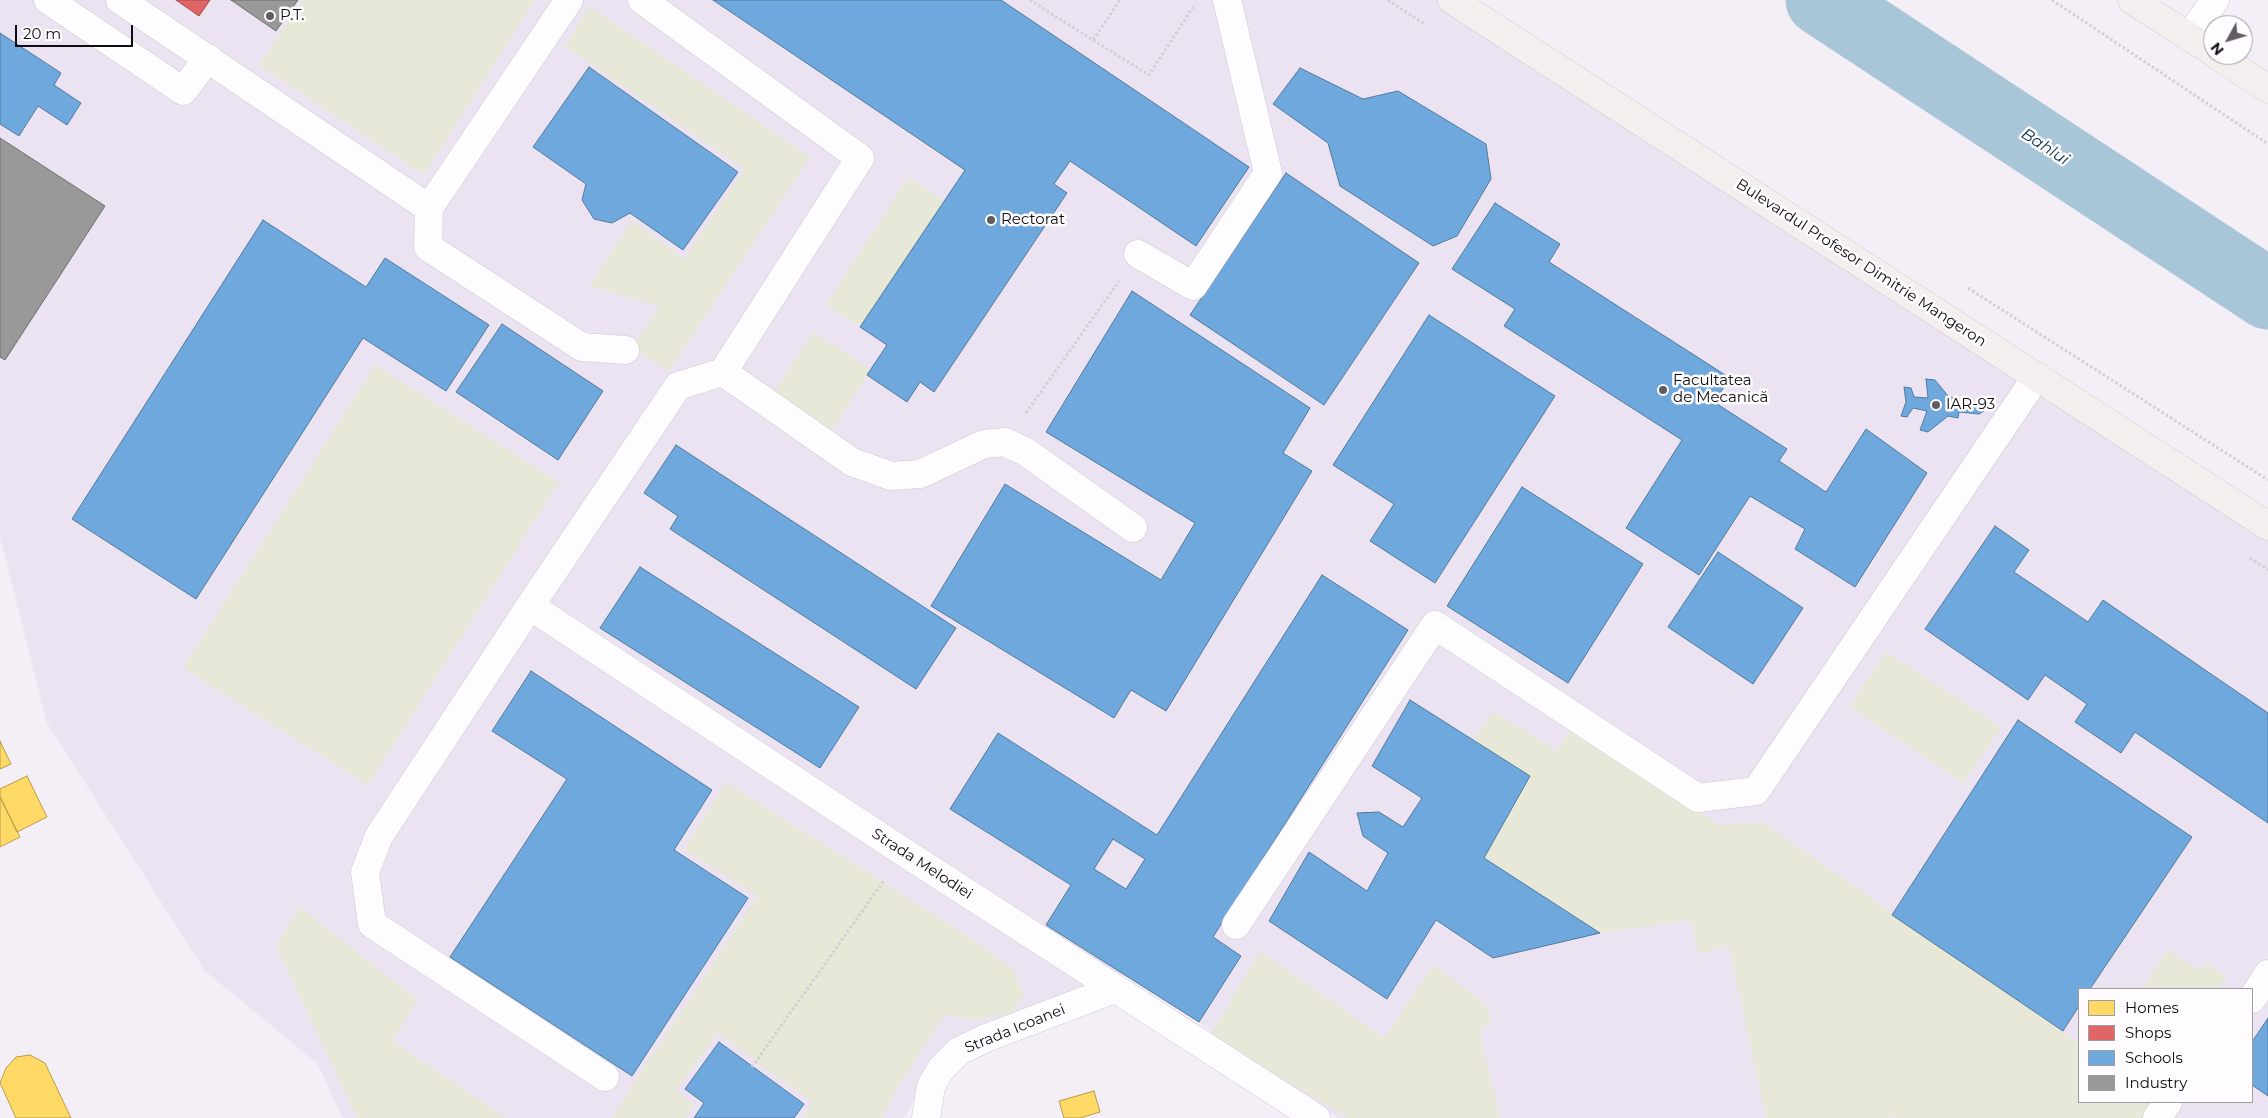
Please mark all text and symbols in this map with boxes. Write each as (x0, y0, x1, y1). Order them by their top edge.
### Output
place label: P.T. (280, 7, 304, 25)
marker: P.T. (264, 10, 276, 22)
scale bar (18, 15, 135, 47)
north arrow (2203, 15, 2253, 65)
text: 20 m (23, 24, 61, 43)
text: N (2207, 39, 2228, 59)
water label: Bahlui (2018, 124, 2072, 170)
street label: Bulevardul Profesor Dimitrie Mangeron (1733, 175, 1989, 351)
place label: Rectorat (1001, 211, 1065, 229)
marker: Rectorat (985, 214, 997, 226)
place label: Facultatea de Mecanică (1673, 372, 1768, 407)
marker: Facultatea de Mecanică (1657, 384, 1669, 396)
place label: IAR-93 (1946, 396, 1995, 414)
marker: IAR-93 (1930, 399, 1942, 411)
street label: Strada Melodiei (868, 825, 976, 903)
legend (2078, 988, 2253, 1103)
text: Homes (2125, 998, 2179, 1017)
street label: Strada Icoanei (962, 1001, 1068, 1057)
text: Shops (2125, 1023, 2171, 1042)
text: Schools (2125, 1048, 2183, 1067)
text: Industry (2125, 1073, 2187, 1092)

